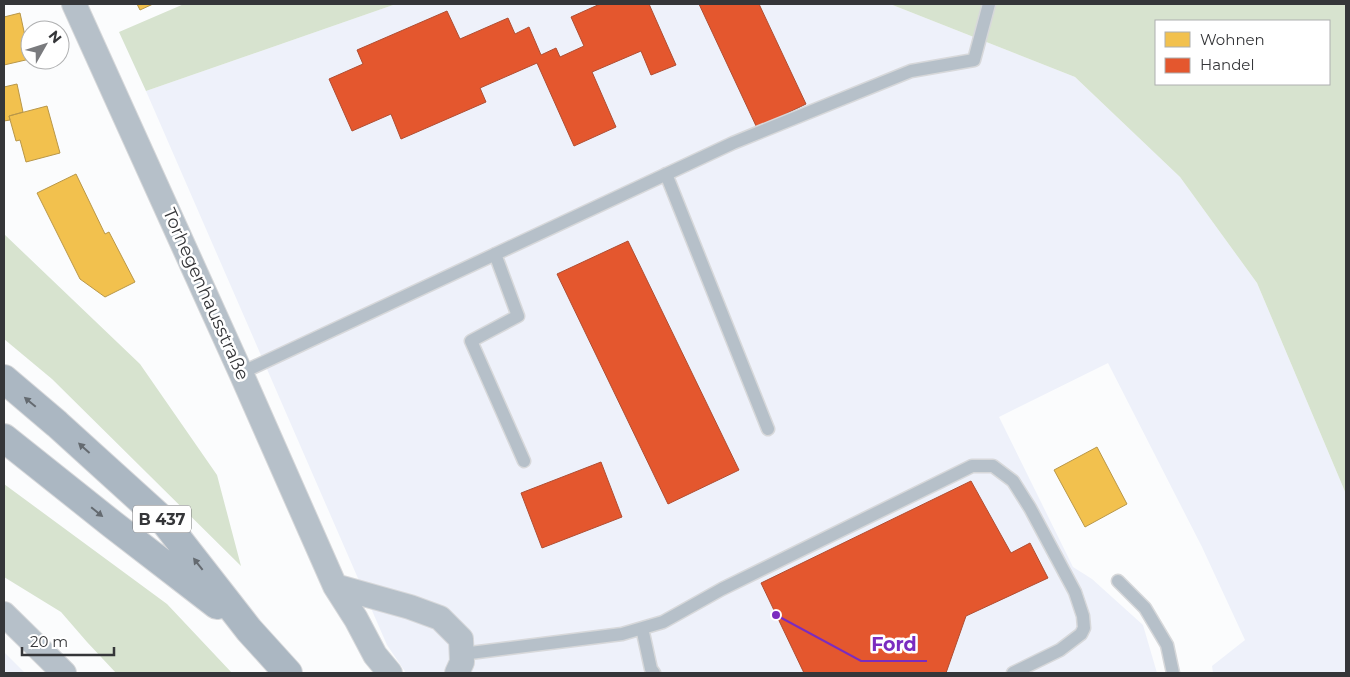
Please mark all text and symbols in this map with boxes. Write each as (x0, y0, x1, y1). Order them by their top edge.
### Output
north arrow (20, 20, 70, 70)
legend (1155, 20, 1330, 85)
text: N (45, 27, 66, 47)
text: Wohnen (1200, 30, 1265, 49)
text: Handel (1200, 55, 1254, 74)
street label: Torhegenhausstraße (158, 205, 254, 383)
one-way arrow (24, 396, 37, 407)
one-way arrow (79, 442, 91, 454)
road number: B 437 (133, 506, 191, 532)
one-way arrow (90, 507, 103, 517)
one-way arrow (192, 558, 203, 571)
scale bar (22, 624, 115, 656)
callout: Ford (861, 627, 927, 661)
text: 20 m (30, 632, 68, 651)
text: Ford (871, 633, 917, 656)

